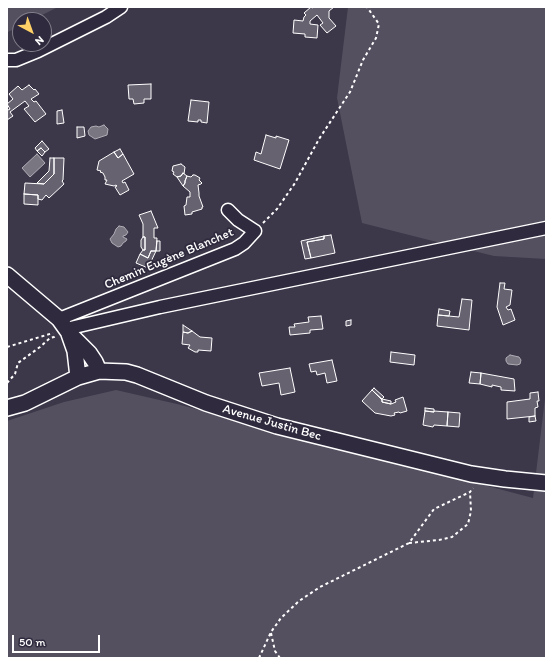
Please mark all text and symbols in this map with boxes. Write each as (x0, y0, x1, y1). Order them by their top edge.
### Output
north arrow (12, 12, 52, 52)
text: N (32, 33, 47, 48)
street label: Chemin Eugène Blanchet (102, 225, 236, 293)
street label: Avenue Justin Bec (221, 401, 323, 445)
scale bar (14, 627, 102, 653)
text: 50 m (19, 635, 45, 649)

